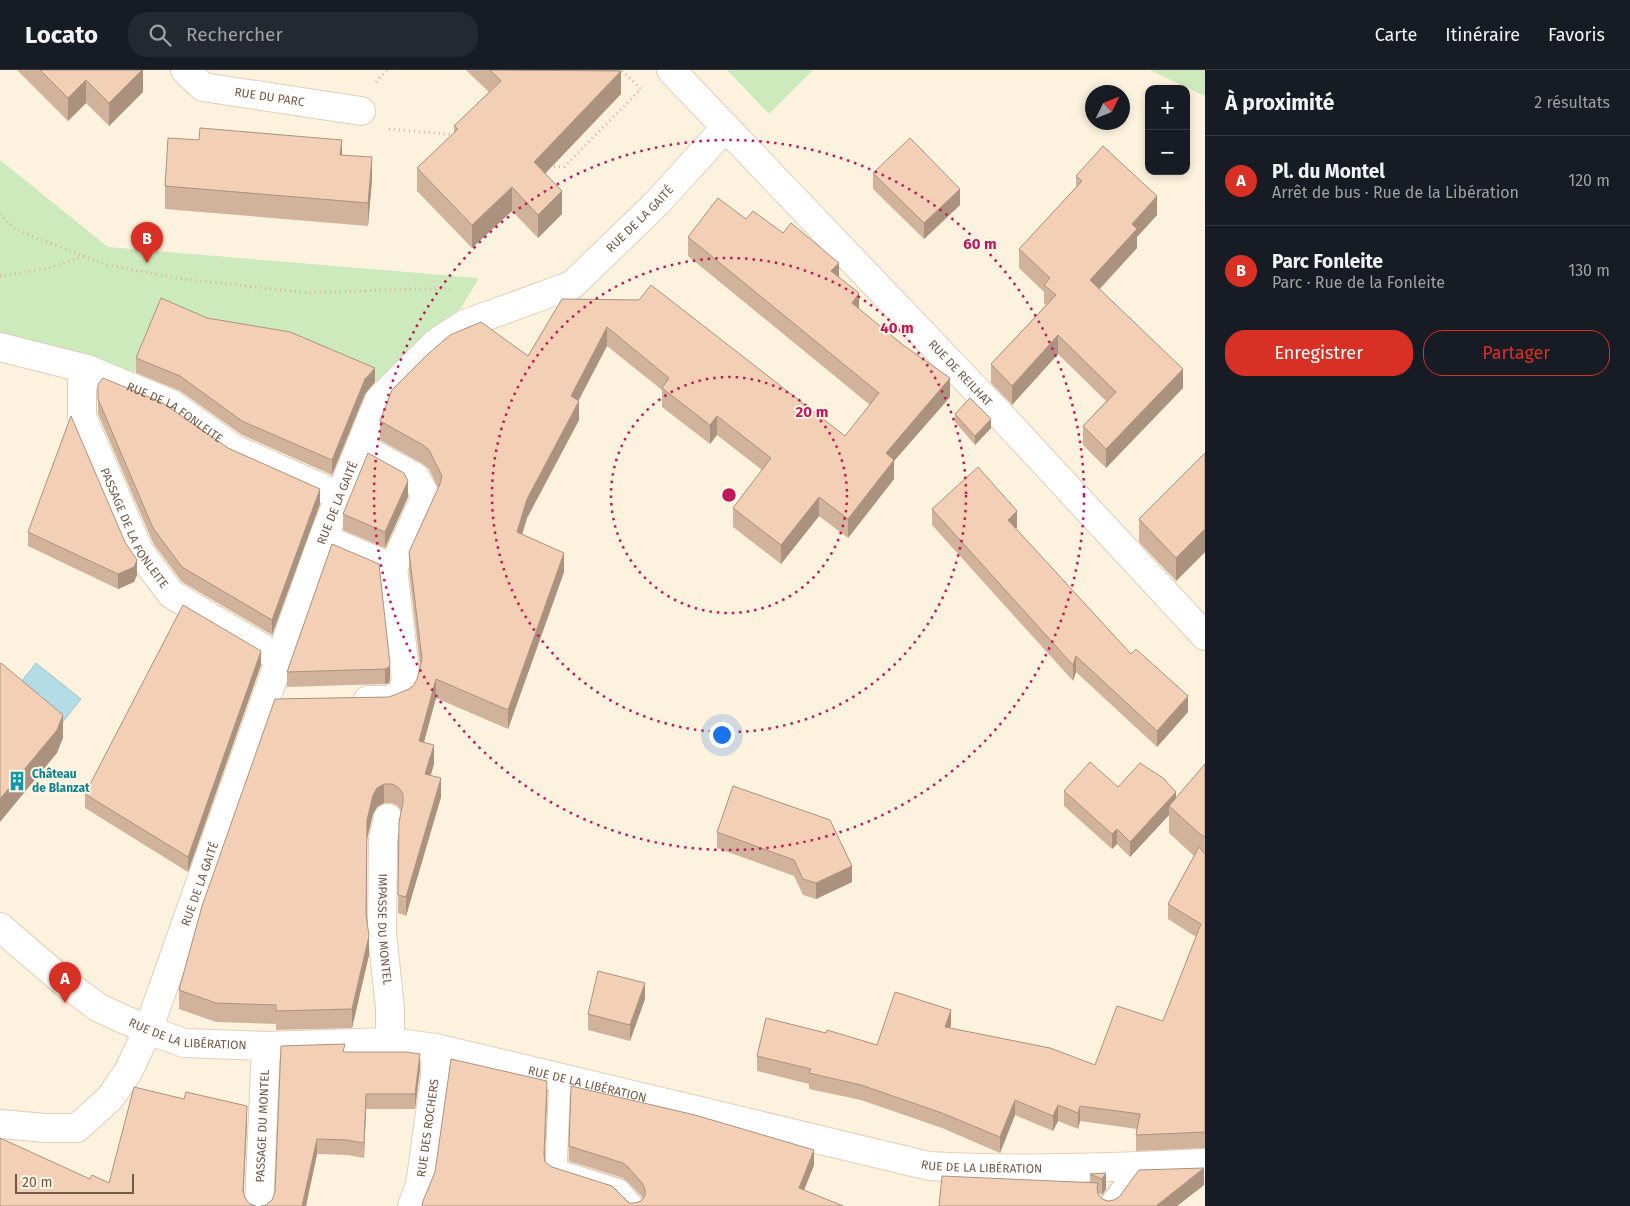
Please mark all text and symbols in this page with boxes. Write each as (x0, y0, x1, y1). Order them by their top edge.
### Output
search box (128, 12, 478, 57)
text: Locato (25, 21, 98, 49)
icon: search (146, 21, 174, 49)
text: Rechercher (186, 23, 283, 46)
text: Carte (1375, 24, 1417, 46)
text: Itinéraire (1445, 24, 1520, 46)
text: Favoris (1548, 24, 1605, 46)
street label: RUE DU PARC (233, 85, 306, 109)
north arrow (1085, 85, 1130, 130)
map controls (1145, 85, 1190, 175)
button: + (1145, 85, 1190, 130)
text: À proximité (1225, 90, 1334, 116)
text: 2 résultats (1534, 93, 1610, 112)
button: − (1145, 130, 1190, 175)
text: Pl. du Montel (1272, 160, 1385, 183)
text: A (1236, 171, 1246, 190)
text: 120 m (1568, 171, 1610, 190)
street label: RUE DE LA GAITÉ (603, 182, 676, 255)
text: Arrêt de bus · Rue de la Libération (1272, 183, 1519, 202)
pin: B (131, 222, 163, 263)
text: 60 m (963, 235, 997, 253)
text: Parc Fonleite (1272, 250, 1383, 273)
text: B (1236, 261, 1246, 280)
text: 130 m (1568, 261, 1610, 280)
text: Parc · Rue de la Fonleite (1272, 273, 1445, 292)
text: 40 m (880, 319, 914, 337)
button: Enregistrer (1225, 330, 1413, 376)
button: Partager (1423, 330, 1610, 376)
street label: RUE DE REILHAT (926, 337, 996, 410)
street label: RUE DE LA FONLEITE (125, 379, 225, 446)
text: 20 m (796, 403, 828, 421)
street label: RUE DE LA GAITÉ (314, 459, 360, 546)
street label: PASSAGE DE LA FONLEITE (97, 466, 171, 591)
centre of rings (720, 486, 738, 504)
your location (709, 722, 735, 748)
place label: Château de Blanzat (32, 767, 90, 795)
building icon: Château de Blanzat (6, 770, 28, 792)
street label: RUE DE LA GAITÉ (178, 839, 221, 928)
street label: IMPASSE DU MONTEL (375, 873, 395, 986)
pin: A (49, 962, 81, 1003)
street label: RUE DE LA LIBÉRATION (127, 1015, 247, 1052)
street label: RUE DE LA LIBÉRATION (527, 1063, 648, 1105)
street label: PASSAGE DU MONTEL (253, 1069, 272, 1183)
street label: RUE DES ROCHERS (414, 1078, 442, 1178)
street label: RUE DE LA LIBÉRATION (920, 1157, 1042, 1176)
scale bar (15, 1171, 134, 1194)
text: 20 m (22, 1174, 52, 1191)

